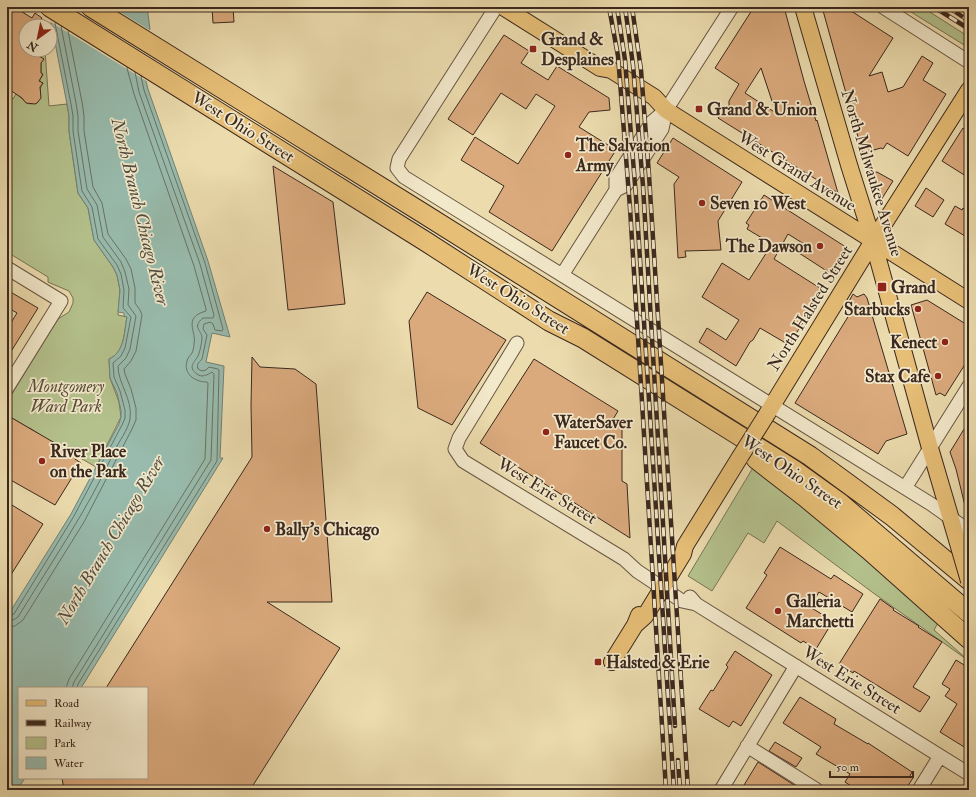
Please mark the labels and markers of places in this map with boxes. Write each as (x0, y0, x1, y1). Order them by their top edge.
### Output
place label: Grand & Desplaines (541, 29, 614, 71)
marker: Grand & Desplaines (528, 44, 538, 54)
place label: Grand & Union (707, 99, 817, 120)
marker: Grand & Union (694, 104, 704, 114)
place label: The Salvation Army (575, 135, 670, 177)
marker: The Salvation Army (563, 150, 573, 160)
place label: Seven 10 West (710, 193, 806, 214)
marker: Seven 10 West (697, 198, 707, 208)
place label: The Dawson (725, 236, 812, 257)
marker: The Dawson (815, 241, 825, 251)
place label: Grand (891, 277, 936, 298)
marker: Grand (876, 281, 888, 293)
place label: Starbucks (844, 299, 910, 320)
marker: Starbucks (913, 304, 923, 314)
place label: Kenect (890, 332, 937, 353)
marker: Kenect (940, 337, 950, 347)
place label: Stax Cafe (865, 366, 931, 387)
marker: Stax Cafe (933, 371, 943, 381)
place label: WaterSaver Faucet Co. (553, 412, 633, 453)
marker: WaterSaver Faucet Co. (541, 427, 551, 437)
place label: River Place on the Park (50, 441, 127, 482)
marker: River Place on the Park (37, 456, 47, 466)
place label: Bally's Chicago (275, 519, 379, 541)
marker: Bally's Chicago (262, 524, 272, 534)
place label: Galleria Marchetti (785, 591, 855, 632)
marker: Galleria Marchetti (773, 606, 783, 616)
place label: Halsted & Erie (606, 652, 710, 673)
marker: Halsted & Erie (593, 657, 603, 667)

